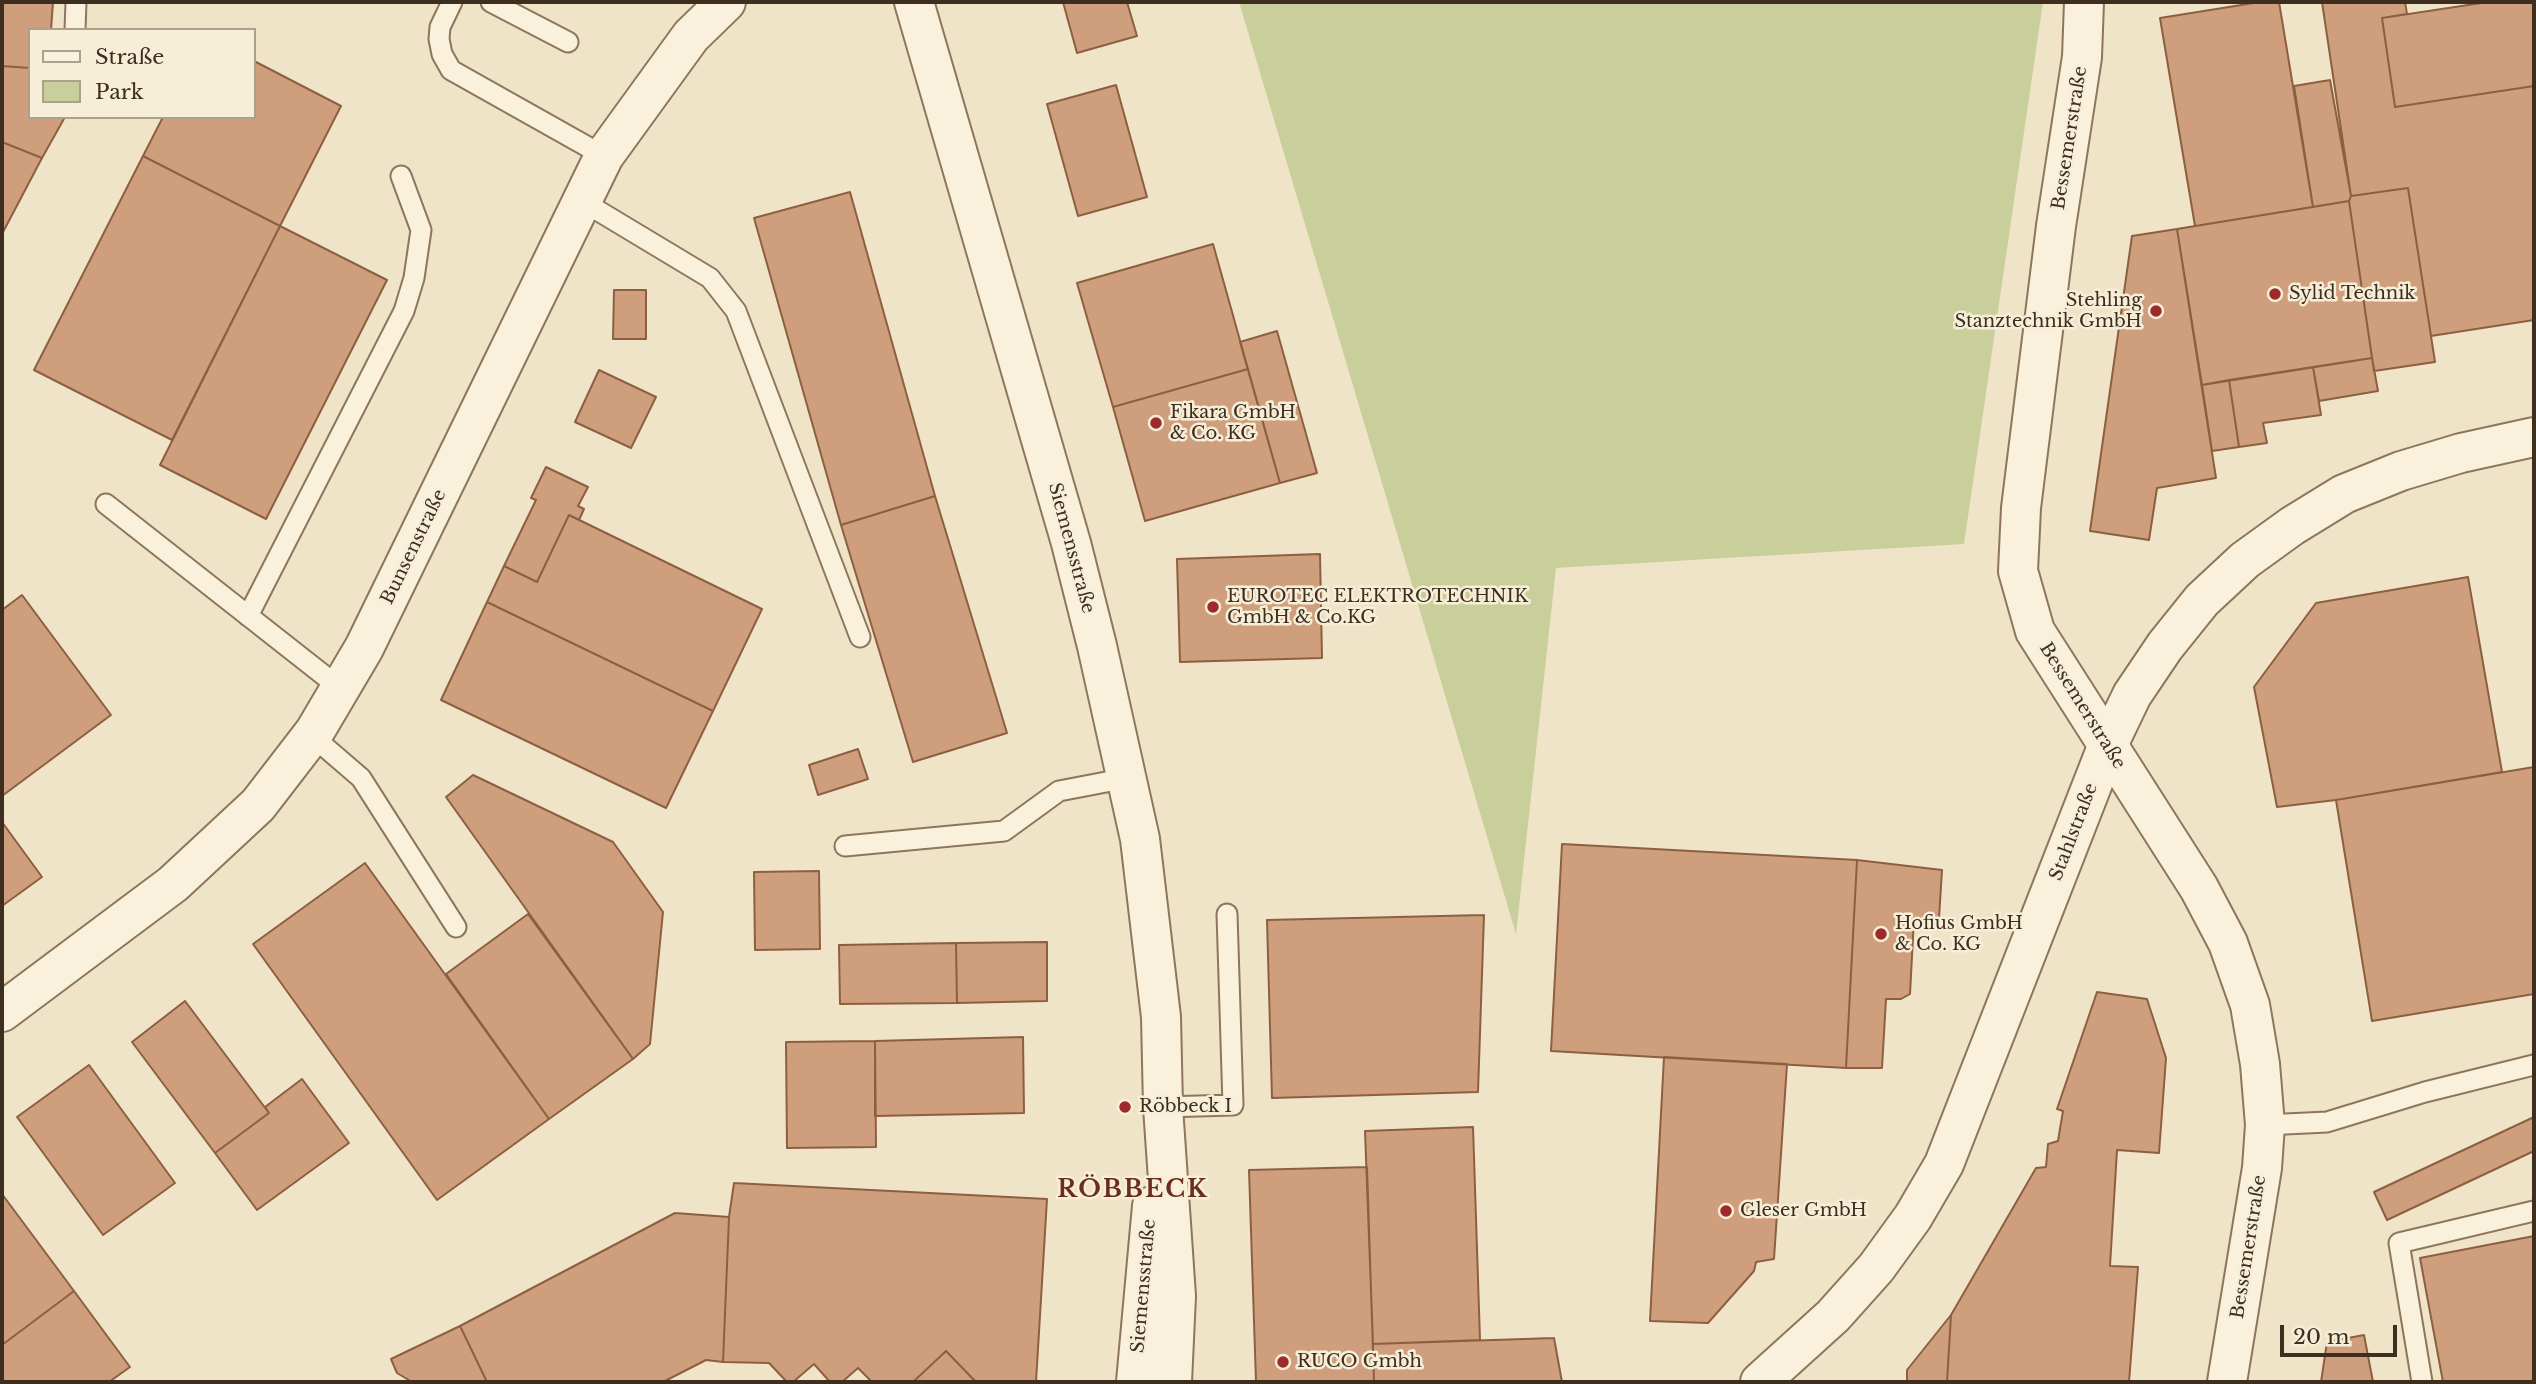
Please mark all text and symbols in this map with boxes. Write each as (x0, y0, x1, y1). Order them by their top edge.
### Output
legend (28, 28, 256, 119)
text: Straße (95, 44, 164, 70)
street label: Bessemerstraße (2048, 65, 2092, 211)
text: Park (95, 79, 144, 105)
place label: Sylid Technik (2289, 283, 2415, 305)
marker: Sylid Technik (2267, 286, 2283, 302)
place label: Stehling Stanztechnik GmbH (1954, 290, 2142, 332)
marker: Stehling Stanztechnik GmbH (2148, 303, 2164, 319)
place label: Fikara GmbH & Co. KG (1170, 402, 1296, 444)
marker: Fikara GmbH & Co. KG (1148, 415, 1164, 431)
street label: Siemensstraße (1043, 480, 1099, 616)
street label: Bunsenstraße (377, 486, 451, 608)
place label: EUROTEC ELEKTROTECHNIK GmbH & Co.KG (1227, 586, 1528, 628)
marker: EUROTEC ELEKTROTECHNIK GmbH & Co.KG (1205, 599, 1221, 615)
street label: Bessemerstraße (2034, 639, 2130, 773)
street label: Stahlstraße (2046, 780, 2102, 884)
place label: Hofius GmbH & Co. KG (1895, 913, 2023, 956)
marker: Hofius GmbH & Co. KG (1873, 926, 1889, 942)
place label: Röbbeck I (1139, 1096, 1232, 1118)
marker: Röbbeck I (1117, 1099, 1133, 1115)
street label: Bessemerstraße (2227, 1174, 2271, 1320)
district label: RÖBBECK (1058, 1176, 1208, 1204)
place label: Gleser GmbH (1740, 1200, 1867, 1222)
marker: Gleser GmbH (1718, 1203, 1734, 1219)
street label: Siemensstraße (1127, 1218, 1161, 1354)
scale bar (2284, 1310, 2401, 1354)
text: 20 m (2293, 1324, 2350, 1350)
place label: RUCO Gmbh (1297, 1351, 1422, 1373)
marker: RUCO Gmbh (1275, 1354, 1291, 1370)

